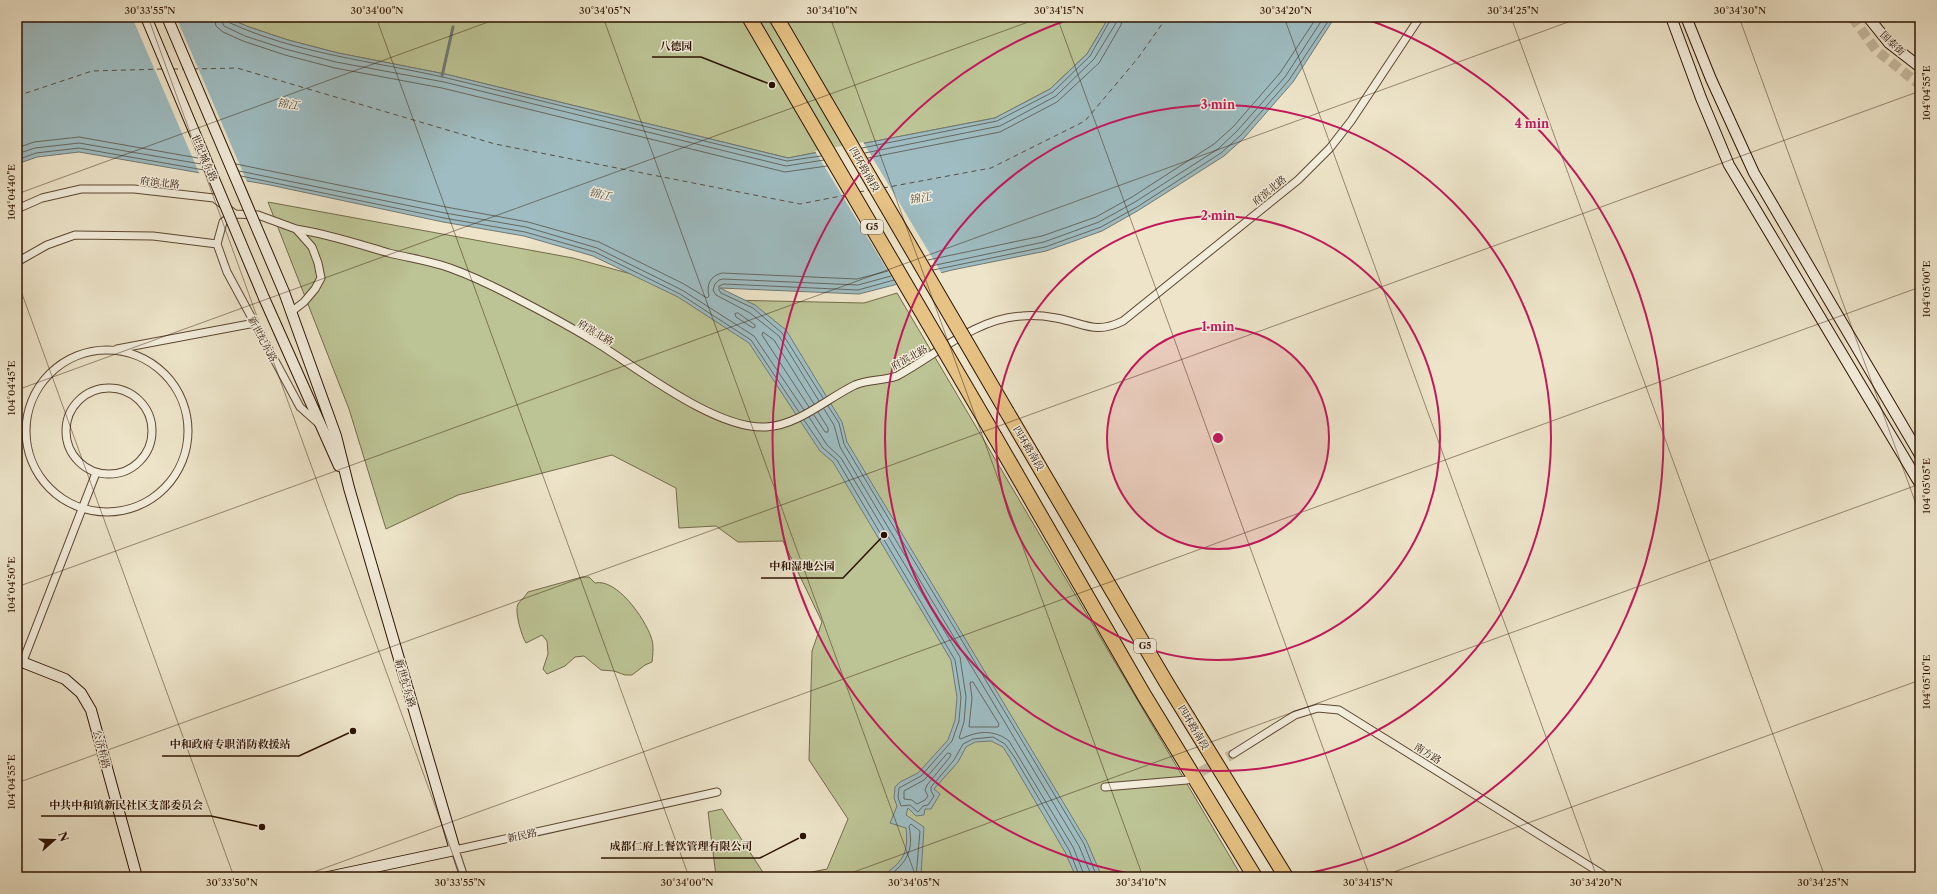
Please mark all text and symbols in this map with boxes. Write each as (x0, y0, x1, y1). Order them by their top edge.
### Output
text: 30°33'55"N (124, 4, 176, 17)
text: 30°34'00"N (350, 4, 404, 17)
text: 30°34'05"N (579, 4, 631, 17)
text: 30°34'10"N (807, 4, 858, 17)
text: 30°34'15"N (1034, 4, 1084, 17)
text: 30°34'20"N (1260, 4, 1312, 17)
text: 30°34'25"N (1487, 4, 1539, 17)
text: 30°34'30"N (1714, 4, 1766, 17)
street label: 国泰街 (1877, 28, 1908, 58)
callout: 八德园 (652, 34, 701, 57)
text: 八德园 (660, 39, 693, 53)
text: 104°04'55"E (1920, 65, 1933, 121)
water label: 锦江 (276, 96, 302, 113)
text: 3 min (1201, 97, 1236, 112)
text: 4 min (1515, 116, 1550, 131)
street label: 世纪城东路 (189, 133, 220, 184)
street label: 四环路南段 (846, 144, 883, 194)
text: 104°04'40"E (5, 164, 18, 220)
street label: 府滨北路 (1250, 173, 1289, 208)
street label: 府滨北路 (139, 174, 181, 191)
water label: 锦江 (588, 185, 614, 204)
water label: 锦江 (908, 189, 934, 207)
text: 2 min (1201, 208, 1236, 223)
road number: G5 (861, 220, 883, 234)
text: 104°05'00"E (1920, 261, 1933, 317)
street label: 新世纪东路 (245, 314, 280, 364)
street label: 府滨北路 (575, 317, 616, 348)
text: 1 min (1202, 319, 1235, 334)
street label: 府滨北路 (889, 342, 930, 373)
text: 104°04'45"E (5, 360, 18, 416)
street label: 四环路南段 (1010, 423, 1047, 473)
centre of rings (1211, 431, 1225, 445)
text: 104°05'05"E (1920, 458, 1933, 514)
callout: 中和湿地公园 (761, 555, 843, 578)
text: 104°04'50"E (5, 557, 18, 613)
text: 中和湿地公园 (769, 559, 835, 573)
road number: G5 (1134, 639, 1156, 653)
text: 104°05'10"E (1920, 655, 1933, 709)
street label: 新世纪东路 (392, 657, 419, 709)
street label: 四环路南段 (1175, 702, 1212, 752)
street label: 公济桥路 (90, 728, 113, 770)
callout: 中和政府专职消防救援站 (162, 733, 299, 756)
text: 中和政府专职消防救援站 (170, 737, 291, 751)
street label: 南方路 (1412, 740, 1444, 767)
text: 104°04'55"E (5, 754, 18, 810)
callout: 中共中和镇新民社区支部委员会 (41, 793, 211, 816)
text: 中共中和镇新民社区支部委员会 (49, 798, 203, 812)
north arrow (34, 820, 74, 860)
street label: 新民路 (506, 826, 538, 845)
text: N (55, 830, 72, 844)
callout: 成都仁府上餐饮管理有限公司 (601, 835, 760, 858)
text: 成都仁府上餐饮管理有限公司 (610, 839, 753, 853)
text: 30°33'50"N (206, 876, 258, 889)
text: 30°33'55"N (434, 876, 486, 889)
text: 30°34'00"N (660, 876, 714, 889)
text: 30°34'05"N (888, 876, 940, 889)
text: 30°34'10"N (1116, 876, 1167, 889)
text: 30°34'15"N (1343, 876, 1393, 889)
text: 30°34'20"N (1570, 876, 1622, 889)
text: 30°34'25"N (1797, 876, 1849, 889)

